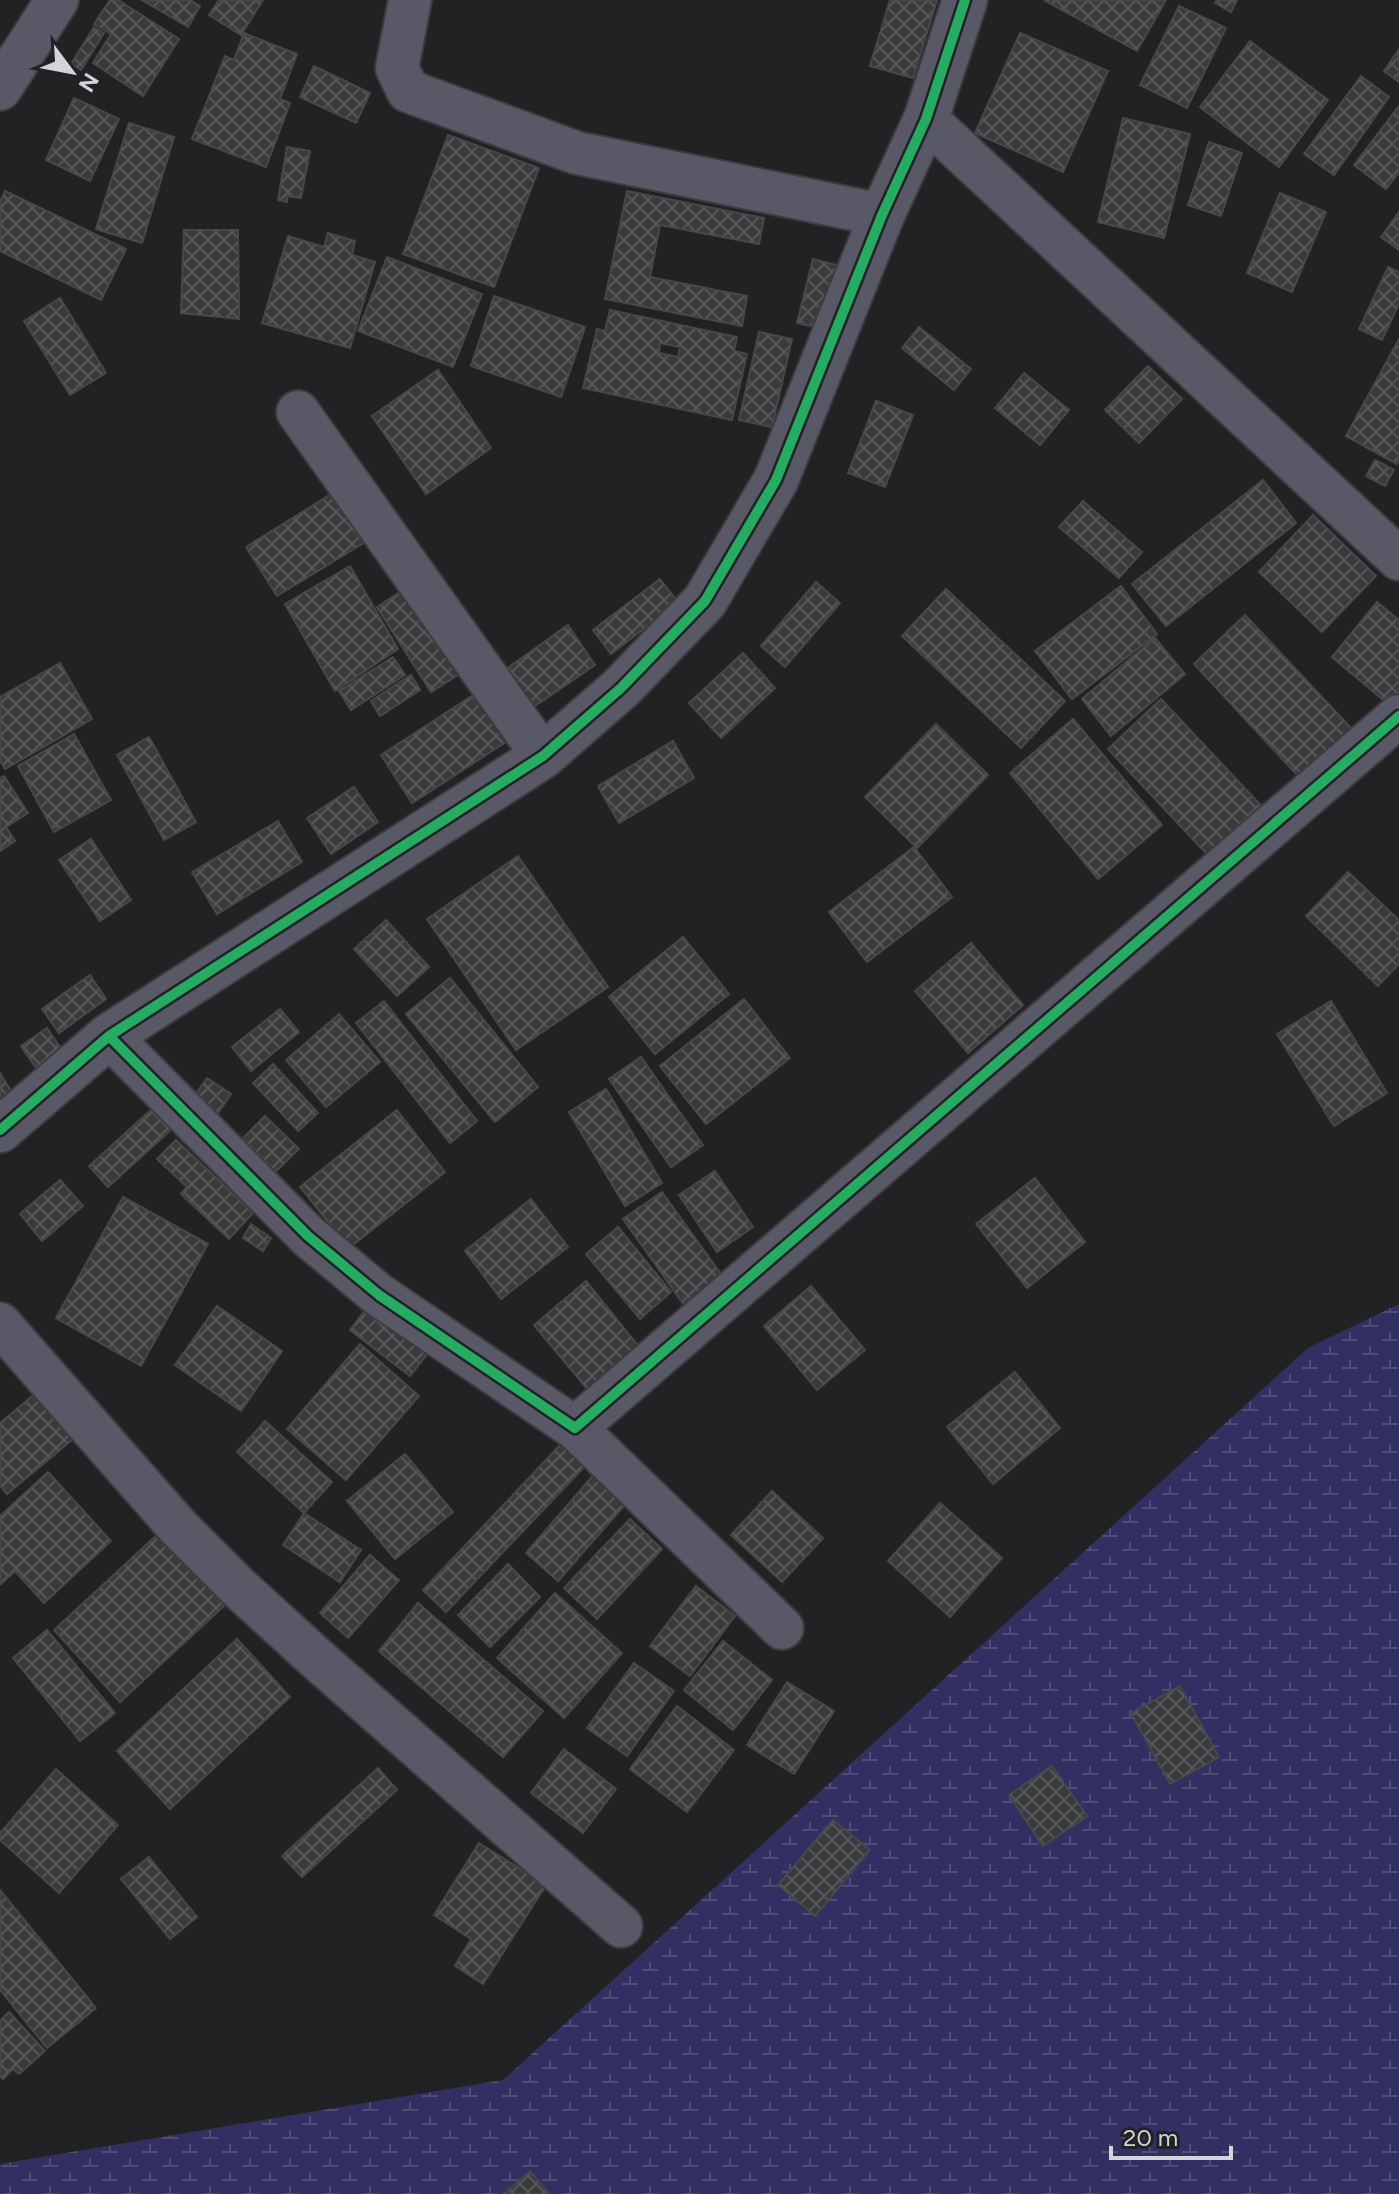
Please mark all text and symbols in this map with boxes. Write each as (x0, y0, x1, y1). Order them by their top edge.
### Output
north arrow (32, 32, 112, 112)
text: N (73, 68, 104, 97)
scale bar (1111, 2110, 1231, 2160)
text: 20 m (1123, 2123, 1178, 2152)

